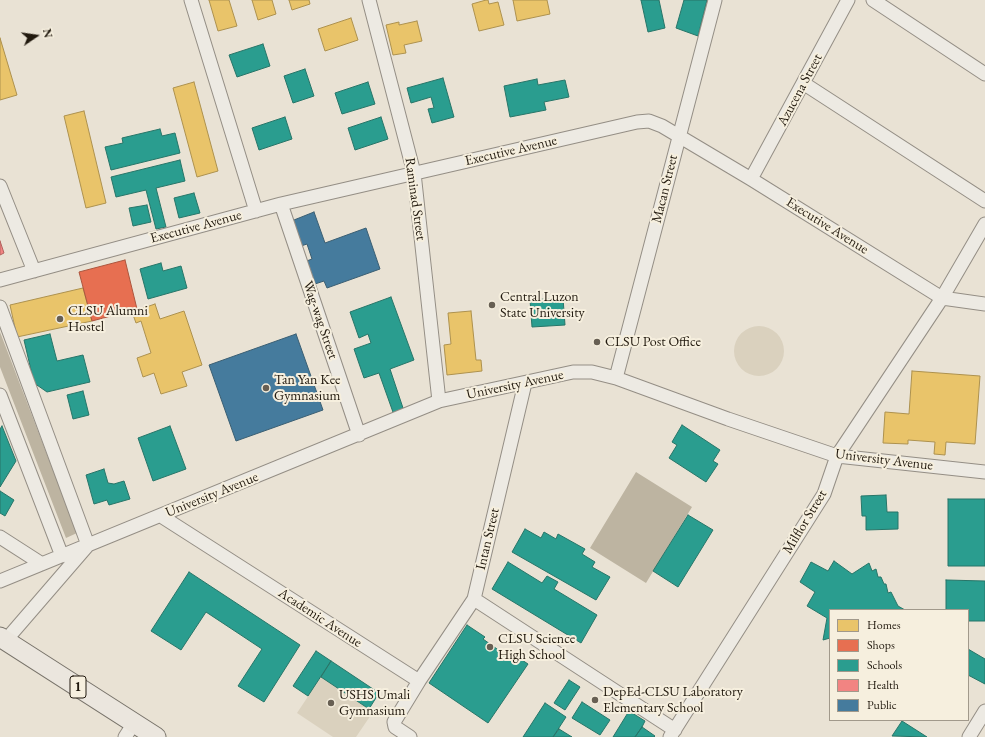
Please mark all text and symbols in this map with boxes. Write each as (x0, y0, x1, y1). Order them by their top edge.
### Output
north arrow (16, 16, 56, 56)
text: N (40, 27, 56, 39)
street label: Azucena Street (774, 51, 826, 129)
street label: Executive Avenue (463, 132, 559, 170)
street label: Macan Street (648, 153, 682, 225)
street label: Raminad Street (401, 156, 429, 242)
street label: Executive Avenue (783, 194, 871, 258)
street label: Executive Avenue (148, 207, 244, 247)
street label: Wag-wag Street (299, 279, 341, 361)
place label: Central Luzon State University (500, 289, 585, 322)
marker: Central Luzon State University (487, 300, 497, 310)
place label: CLSU Alumni Hostel (68, 303, 148, 336)
marker: CLSU Alumni Hostel (55, 314, 65, 324)
place label: CLSU Post Office (605, 334, 701, 350)
marker: CLSU Post Office (592, 337, 602, 347)
street label: University Avenue (465, 367, 565, 403)
place label: Tan Yan Kee Gymnasium (274, 372, 340, 404)
marker: Tan Yan Kee Gymnasium (261, 383, 271, 393)
street label: University Avenue (834, 446, 934, 474)
street label: University Avenue (163, 469, 261, 521)
street label: Milflor Street (779, 487, 831, 557)
street label: Intan Street (473, 506, 503, 572)
street label: Academic Avenue (275, 585, 365, 651)
legend (829, 609, 969, 721)
text: Homes (867, 617, 901, 633)
place label: CLSU Science High School (498, 631, 575, 664)
text: Shops (867, 637, 895, 653)
marker: CLSU Science High School (485, 642, 495, 652)
text: Schools (867, 657, 902, 673)
road number: 1 (70, 676, 86, 698)
text: Health (867, 677, 899, 693)
place label: DepEd-CLSU Laboratory Elementary School (603, 684, 743, 716)
place label: USHS Umali Gymnasium (339, 687, 410, 720)
marker: DepEd-CLSU Laboratory Elementary School (590, 695, 600, 705)
text: Public (867, 697, 897, 713)
marker: USHS Umali Gymnasium (326, 698, 336, 708)

